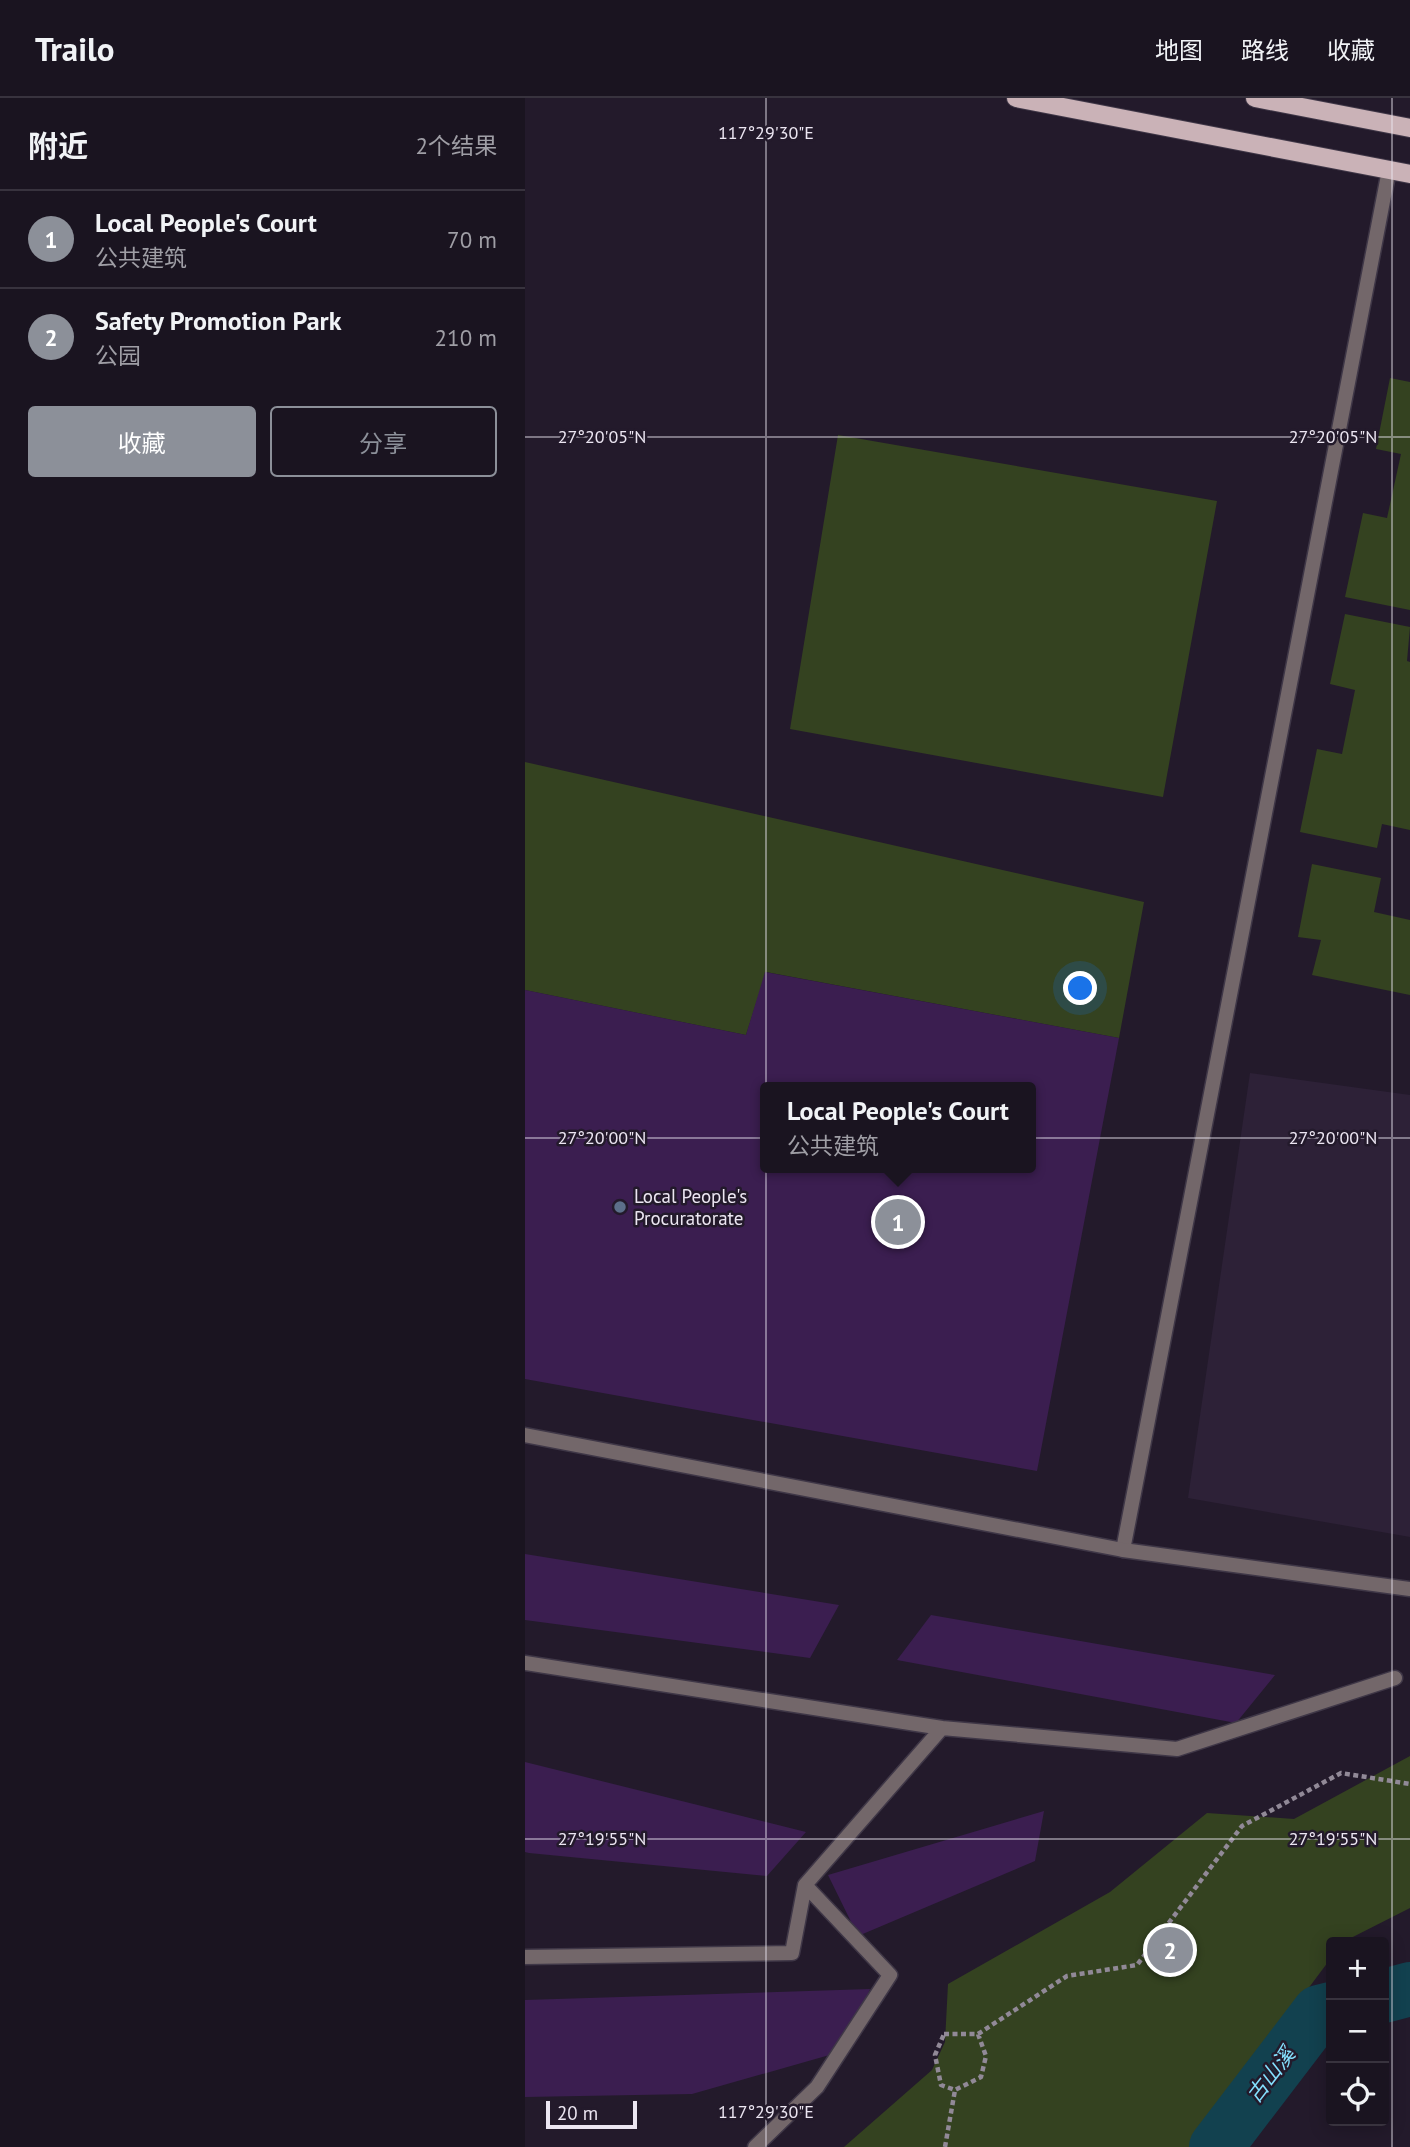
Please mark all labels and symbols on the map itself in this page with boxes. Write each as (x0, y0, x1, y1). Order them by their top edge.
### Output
text: 117°29'30"E (718, 121, 814, 144)
text: 27°20'05"N (558, 425, 646, 448)
text: 27°20'05"N (1289, 425, 1377, 448)
your location (1063, 971, 1097, 1005)
text: 27°20'00"N (558, 1126, 646, 1149)
text: 27°20'00"N (1289, 1126, 1377, 1149)
place label: Local People's Procuratorate (634, 1184, 747, 1230)
pin: 1 (875, 1196, 921, 1248)
marker: Local People's Procuratorate (612, 1199, 628, 1215)
text: 27°19'55"N (558, 1827, 646, 1850)
text: 27°19'55"N (1289, 1827, 1377, 1850)
pin: 2 (1147, 1924, 1193, 1976)
water label: 古山溪 (1241, 2040, 1302, 2108)
scale bar (546, 2098, 637, 2130)
text: 117°29'30"E (718, 2100, 814, 2123)

